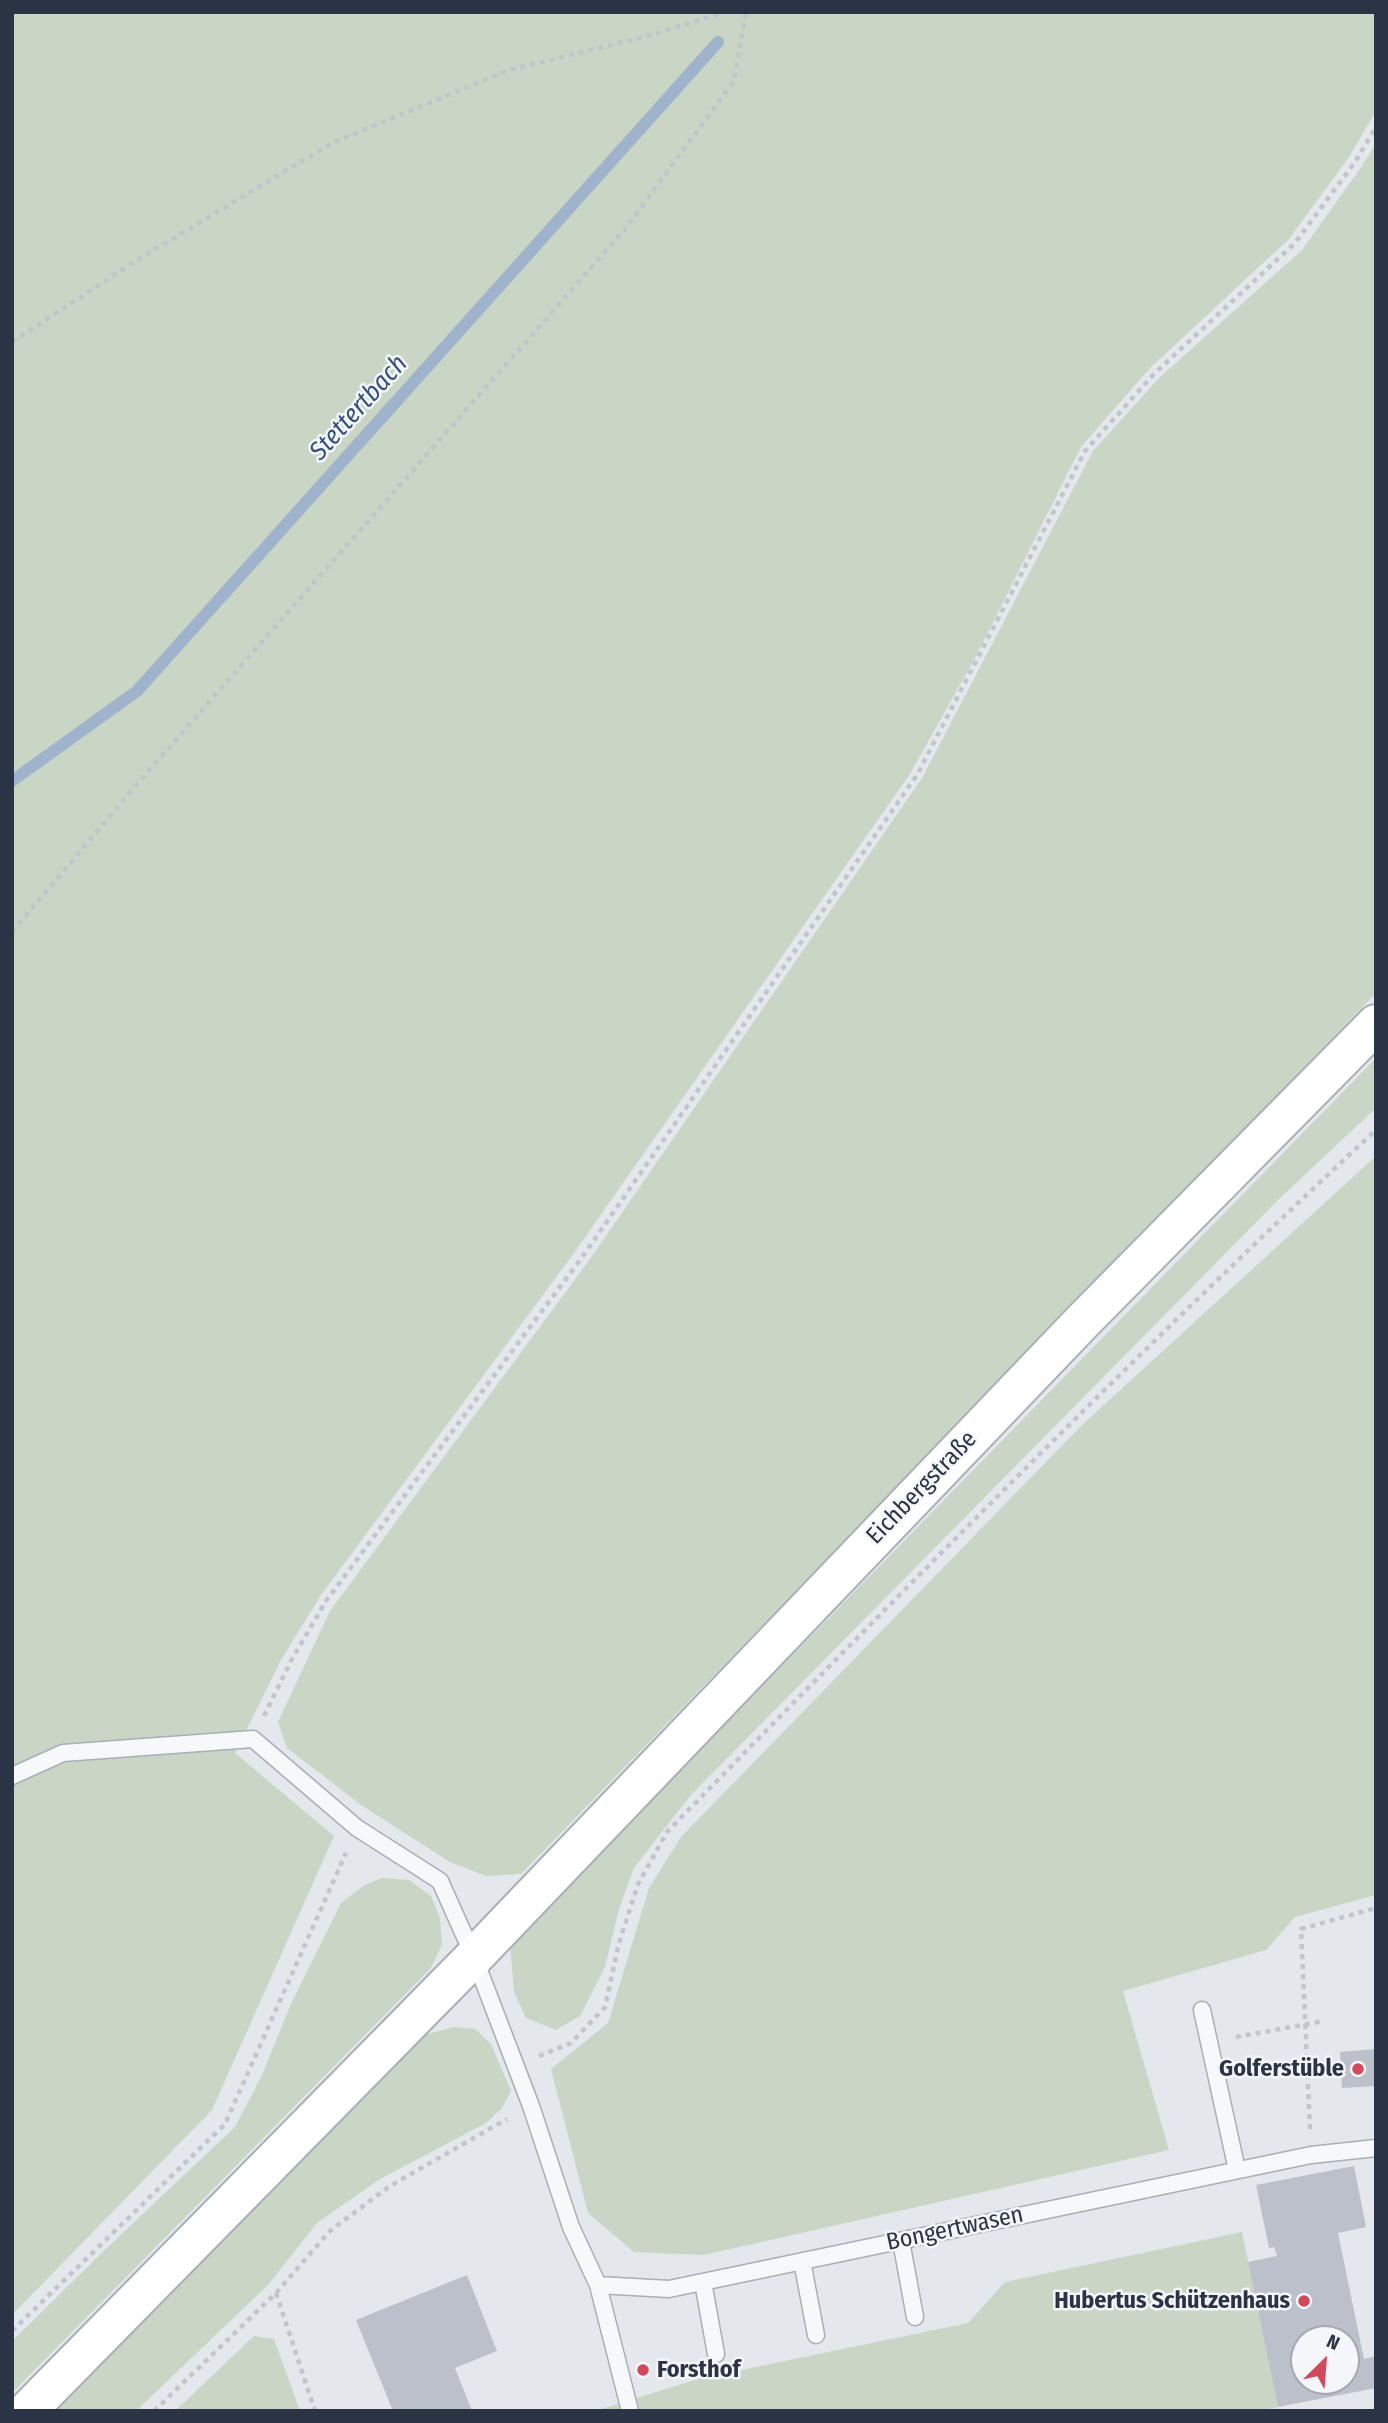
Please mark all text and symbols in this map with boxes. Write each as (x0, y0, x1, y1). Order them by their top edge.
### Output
water label: Stettertbach (304, 349, 414, 467)
street label: Eichbergstraße (861, 1425, 983, 1551)
place label: Golferstüble (1219, 2055, 1344, 2083)
marker: Golferstüble (1350, 2061, 1366, 2077)
street label: Bongertwasen (884, 2200, 1026, 2258)
place label: Hubertus Schützenhaus (1054, 2287, 1290, 2315)
marker: Hubertus Schützenhaus (1296, 2293, 1312, 2309)
north arrow (1290, 2325, 1360, 2395)
text: N (1323, 2329, 1343, 2355)
place label: Forsthof (657, 2356, 740, 2384)
marker: Forsthof (635, 2362, 651, 2378)

